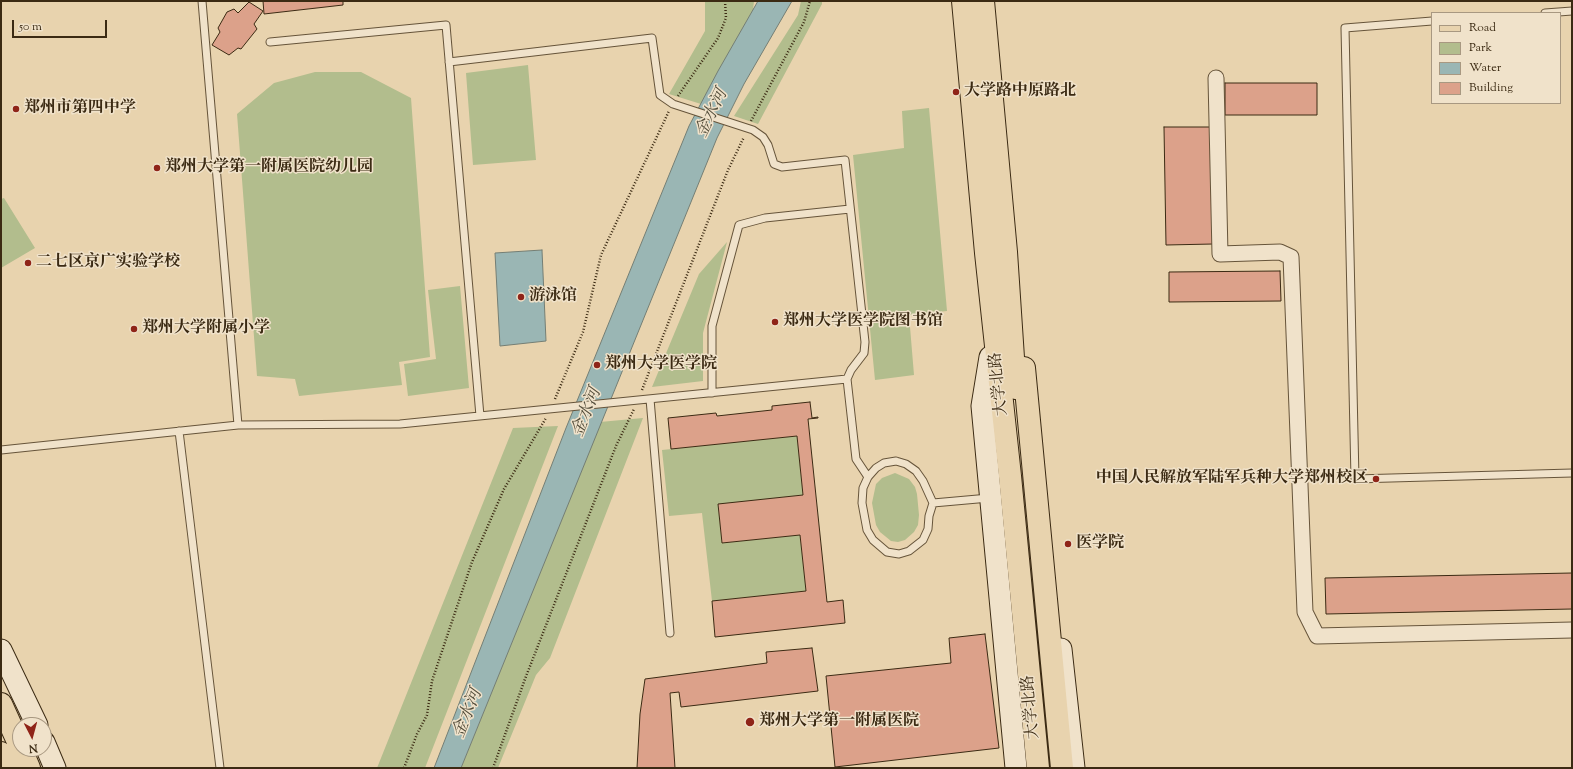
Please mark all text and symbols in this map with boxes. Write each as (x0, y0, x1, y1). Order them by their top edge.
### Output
scale bar (14, 12, 109, 38)
legend (1431, 12, 1561, 104)
text: 50 m (19, 18, 42, 36)
text: Road (1469, 19, 1496, 37)
text: Park (1469, 39, 1492, 57)
text: Water (1469, 59, 1501, 77)
text: Building (1469, 79, 1513, 97)
place label: 大学路中原路北 (964, 82, 1076, 102)
water label: 金水河 (693, 87, 733, 141)
marker: 大学路中原路北 (951, 87, 961, 97)
place label: 郑州市第四中学 (24, 99, 136, 119)
marker: 郑州市第四中学 (11, 104, 21, 114)
place label: 郑州大学第一附属医院幼儿园 (165, 158, 373, 178)
marker: 郑州大学第一附属医院幼儿园 (152, 163, 162, 173)
place label: 二七区京广实验学校 (36, 253, 180, 273)
marker: 二七区京广实验学校 (23, 258, 33, 268)
place label: 游泳馆 (529, 287, 577, 307)
marker: 游泳馆 (516, 292, 526, 302)
place label: 郑州大学医学院图书馆 (783, 312, 943, 332)
marker: 郑州大学医学院图书馆 (770, 317, 780, 327)
place label: 郑州大学附属小学 (142, 319, 270, 339)
marker: 郑州大学附属小学 (129, 324, 139, 334)
street label: 大学北路 (987, 351, 1013, 417)
place label: 郑州大学医学院 (605, 355, 717, 375)
marker: 郑州大学医学院 (592, 360, 602, 370)
water label: 金水河 (569, 386, 607, 440)
place label: 中国人民解放军陆军兵种大学郑州校区 (1096, 469, 1368, 489)
marker: 中国人民解放军陆军兵种大学郑州校区 (1371, 474, 1381, 484)
place label: 医学院 (1076, 534, 1124, 554)
marker: 医学院 (1063, 539, 1073, 549)
street label: 大学北路 (1020, 674, 1044, 740)
water label: 金水河 (450, 687, 488, 741)
place label: 郑州大学第一附属医院 (759, 712, 919, 732)
marker: 郑州大学第一附属医院 (744, 716, 756, 728)
north arrow (12, 717, 52, 757)
text: N (28, 740, 38, 756)

